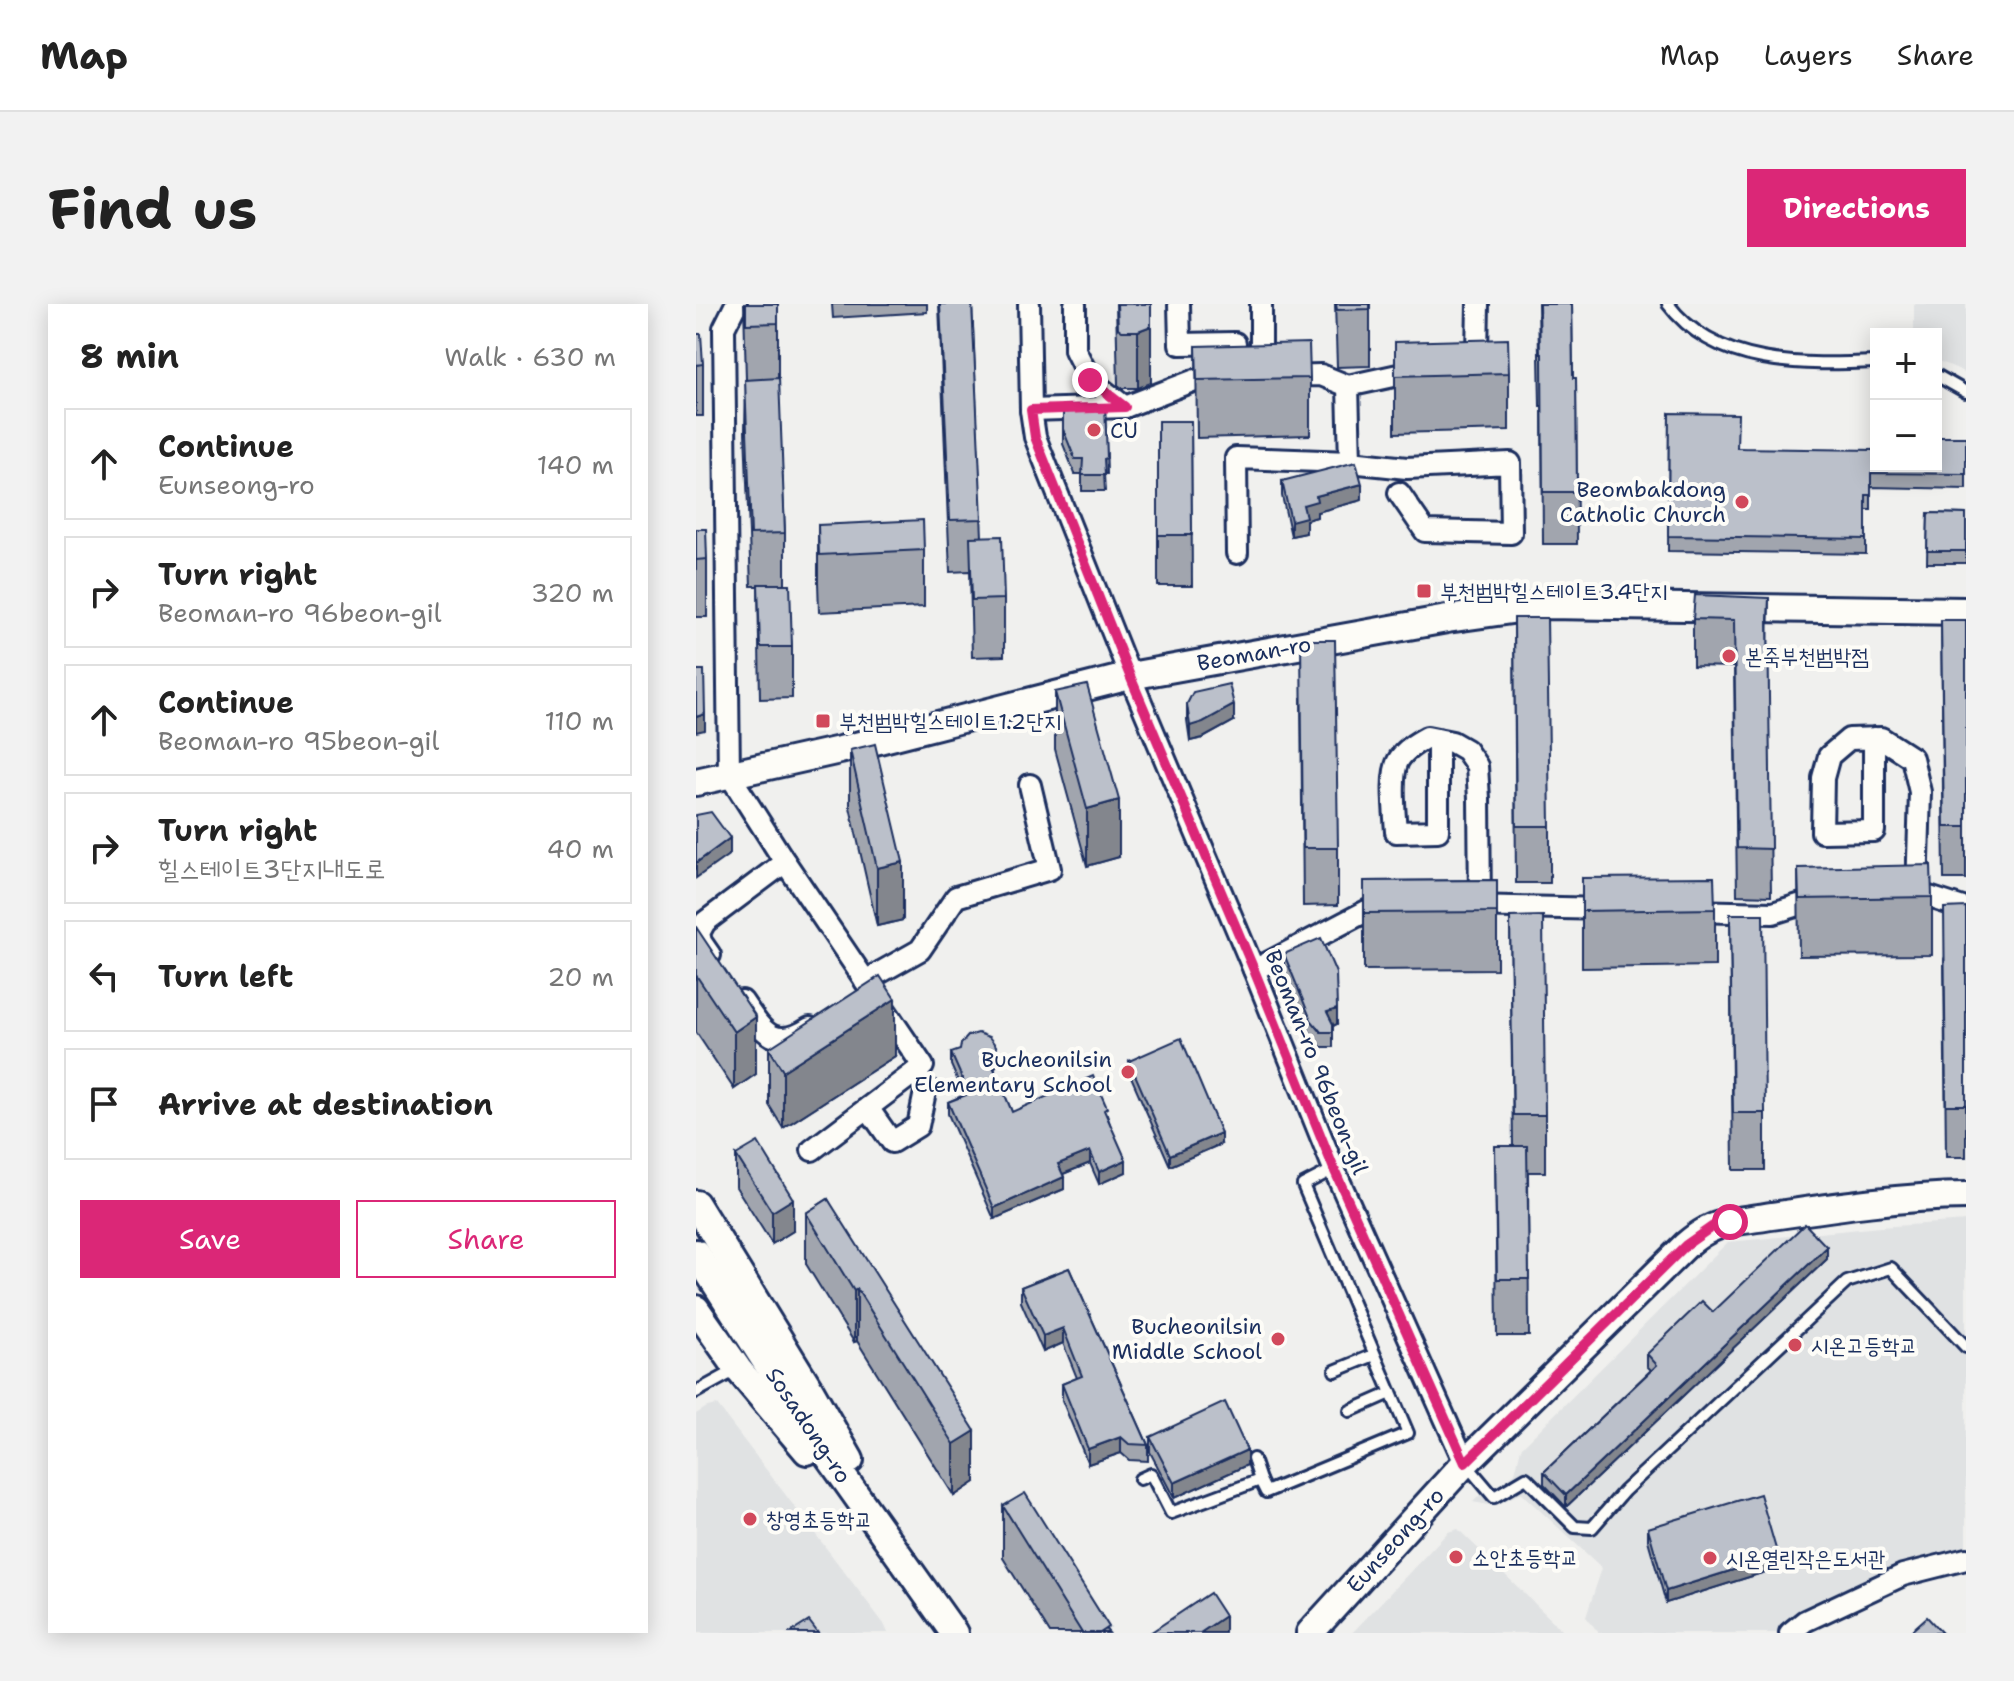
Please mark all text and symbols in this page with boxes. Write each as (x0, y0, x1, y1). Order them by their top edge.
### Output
text: Map (40, 30, 128, 81)
text: Map (1660, 36, 1720, 74)
text: Layers (1764, 36, 1853, 74)
text: Share (1897, 36, 1974, 74)
button: Directions (1747, 169, 1966, 247)
text: Find us (48, 171, 257, 246)
map controls (1870, 328, 1942, 472)
button: + (1870, 328, 1942, 400)
text: 8 min (80, 333, 179, 379)
text: Walk · 630 m (444, 339, 616, 374)
route end (1072, 362, 1108, 398)
button: − (1870, 400, 1942, 472)
place label: CU (1110, 416, 1138, 445)
marker: CU (1085, 421, 1103, 439)
text: Continue (158, 426, 294, 467)
icon: ahead (82, 442, 126, 486)
text: 140 m (537, 447, 614, 482)
text: Eunseong-ro (158, 467, 315, 502)
place label: Beombakdong Catholic Church (1560, 475, 1726, 529)
marker: Beombakdong Catholic Church (1733, 493, 1751, 511)
text: Turn right (158, 554, 317, 595)
icon: right (82, 570, 126, 614)
text: 320 m (531, 575, 614, 610)
place label: 부천범박힐스테이트3.4단지 (1440, 577, 1668, 606)
marker: 부천범박힐스테이트3.4단지 (1415, 582, 1433, 600)
text: Beoman-ro 96beon-gil (158, 595, 441, 630)
street label: Beoman-ro (1195, 629, 1313, 678)
place label: 본죽부천범박점 (1745, 642, 1869, 671)
marker: 본죽부천범박점 (1720, 647, 1738, 665)
text: Continue (158, 682, 294, 723)
icon: ahead (82, 698, 126, 742)
text: 110 m (544, 703, 614, 738)
place label: 부천범박힐스테이트1.2단지 (839, 707, 1062, 736)
marker: 부천범박힐스테이트1.2단지 (814, 712, 832, 730)
text: Beoman-ro 95beon-gil (158, 723, 439, 758)
text: Turn right (158, 810, 317, 851)
icon: right (82, 826, 126, 870)
text: 40 m (547, 831, 614, 866)
text: 힐스테이트3단지내도로 (158, 851, 385, 886)
street label: Beoman-ro 96beon-gil (1258, 946, 1375, 1179)
icon: left (82, 954, 126, 998)
text: Turn left (158, 956, 293, 997)
text: 20 m (547, 959, 614, 994)
place label: Bucheonilsin Elementary School (914, 1045, 1112, 1099)
marker: Bucheonilsin Elementary School (1119, 1063, 1137, 1081)
icon: arrive (82, 1082, 126, 1126)
text: Arrive at destination (158, 1084, 493, 1125)
button: Save (80, 1200, 340, 1278)
button: Share (356, 1200, 616, 1278)
route start (1712, 1204, 1748, 1240)
place label: Bucheonilsin Middle School (1112, 1312, 1262, 1366)
marker: Bucheonilsin Middle School (1269, 1330, 1287, 1348)
place label: 시온고등학교 (1811, 1331, 1917, 1360)
marker: 시온고등학교 (1786, 1336, 1804, 1354)
street label: Sosadong-ro (759, 1362, 858, 1489)
street label: Eunseong-ro (1340, 1481, 1451, 1599)
place label: 창영초등학교 (766, 1505, 872, 1534)
marker: 창영초등학교 (741, 1510, 759, 1528)
place label: 소안초등학교 (1472, 1543, 1578, 1572)
place label: 시온열린작은도서관 (1726, 1544, 1885, 1573)
marker: 소안초등학교 (1447, 1548, 1465, 1566)
marker: 시온열린작은도서관 (1701, 1549, 1719, 1567)

